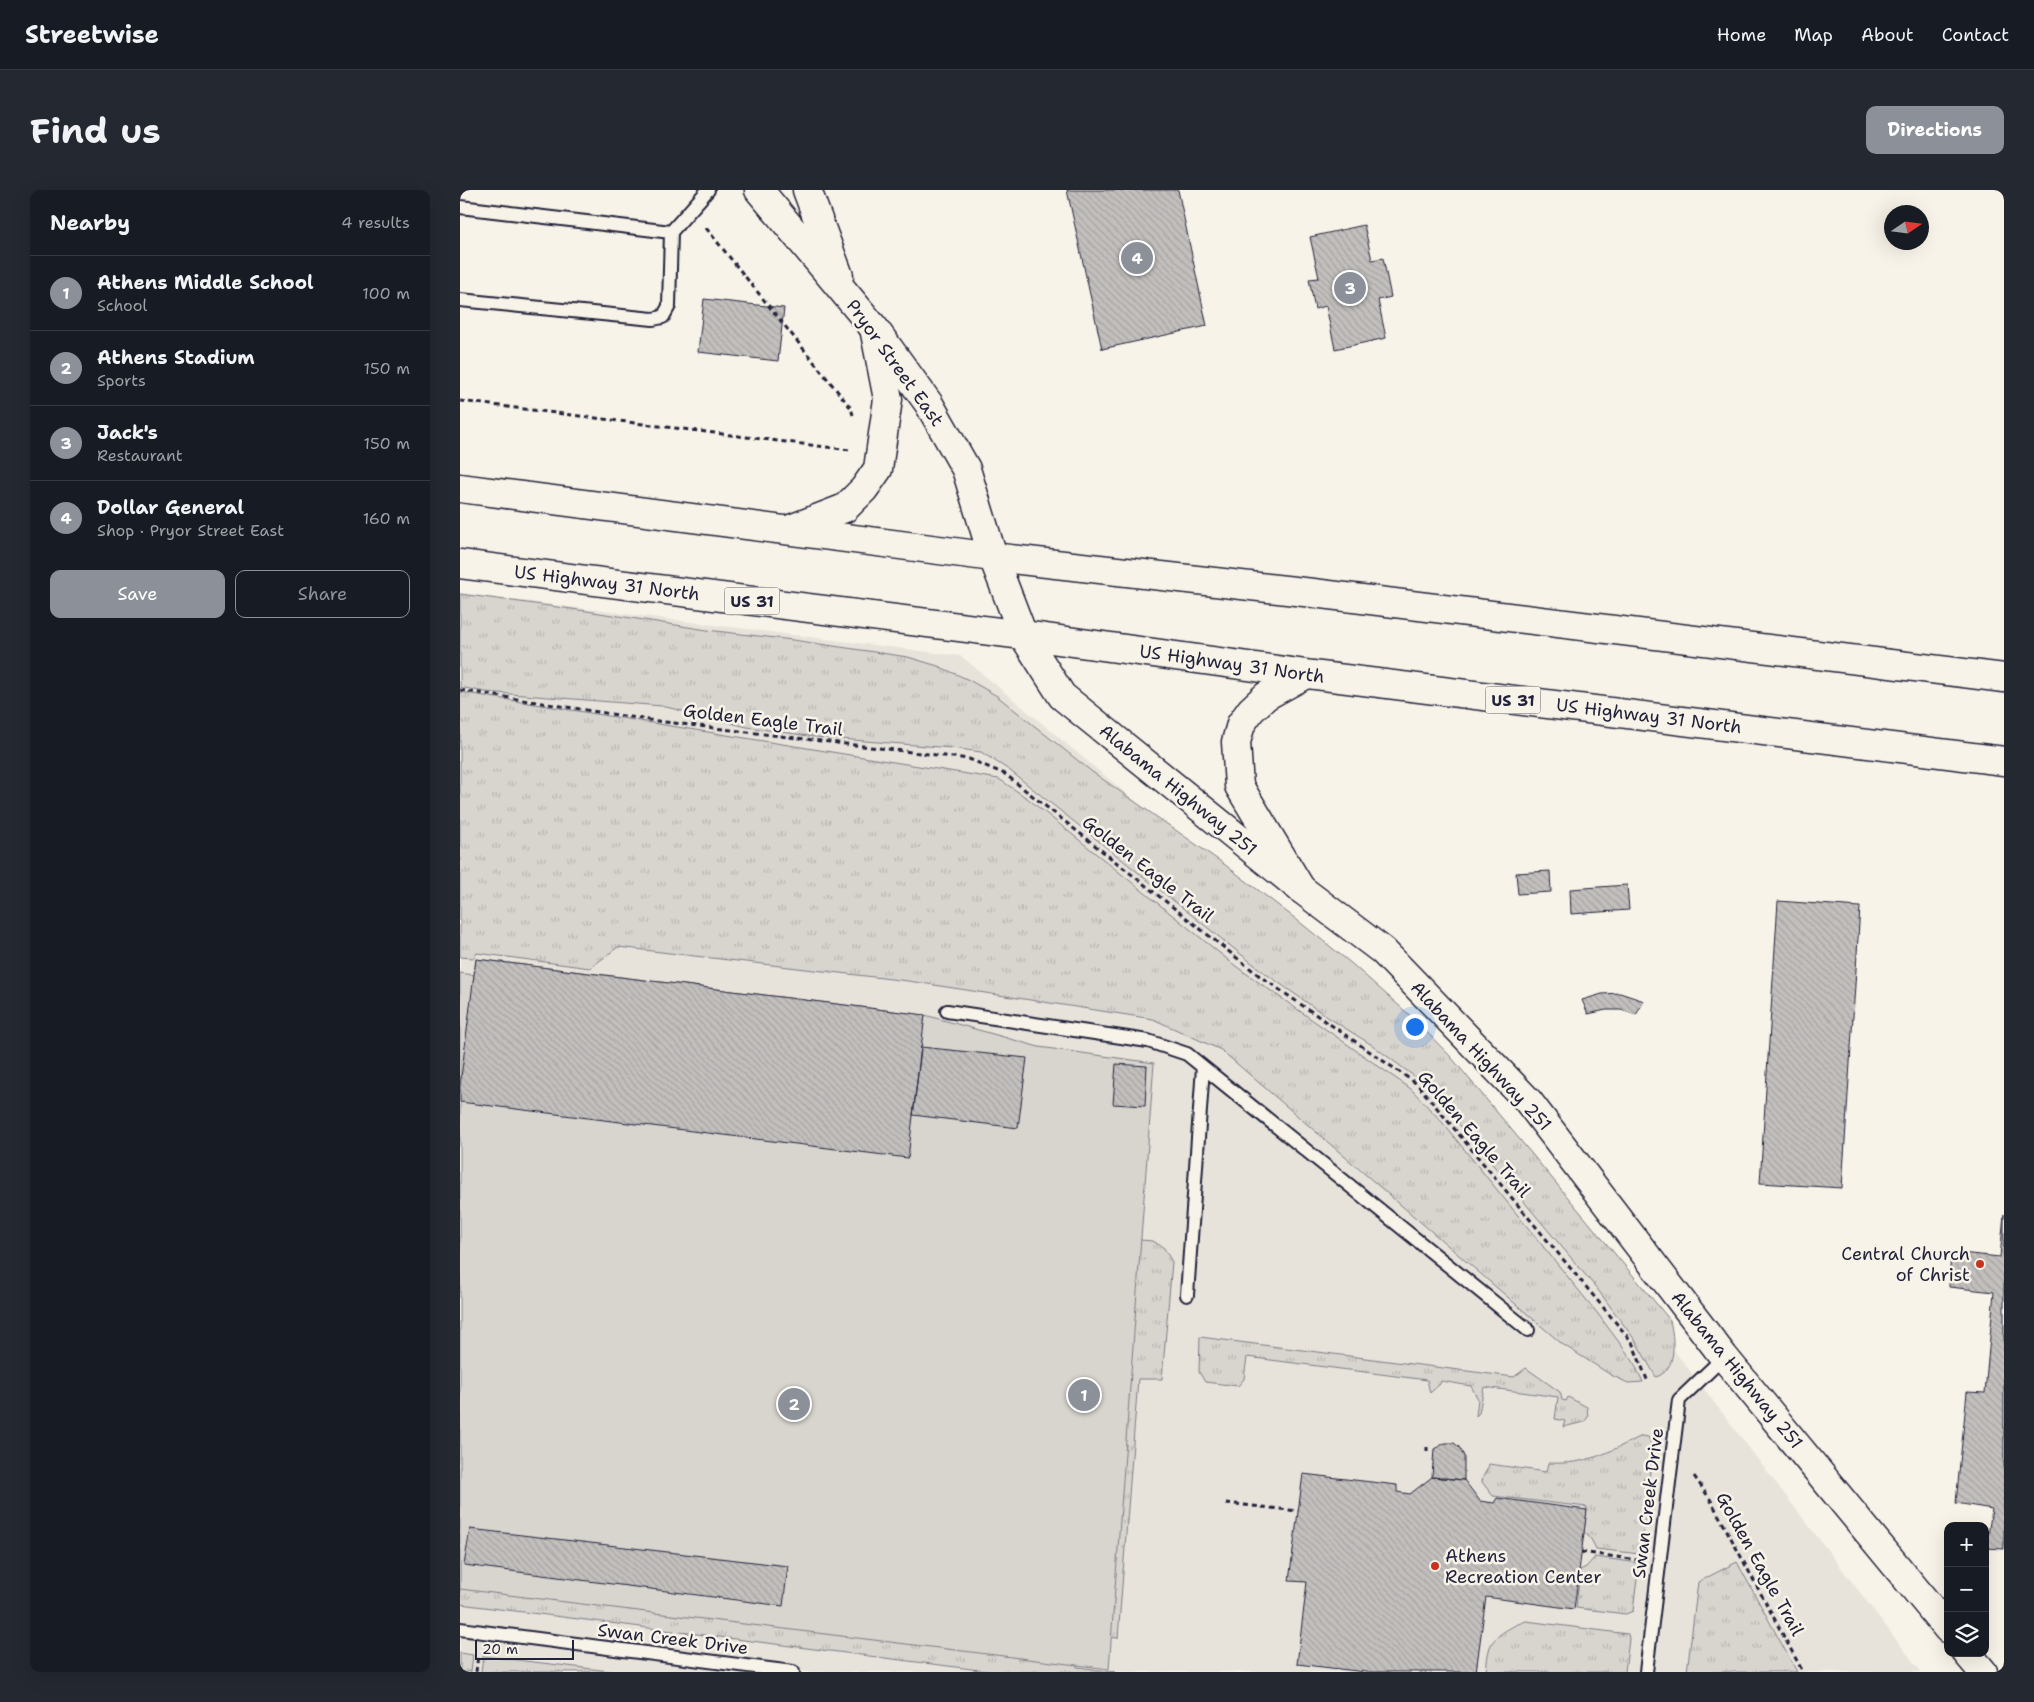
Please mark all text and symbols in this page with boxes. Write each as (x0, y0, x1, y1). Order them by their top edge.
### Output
text: Streetwise (25, 19, 159, 51)
text: Home (1717, 23, 1766, 47)
text: Map (1794, 23, 1833, 47)
text: About (1861, 23, 1914, 47)
text: Contact (1942, 23, 2009, 47)
button: Directions (1866, 106, 2004, 154)
text: Find us (30, 107, 161, 154)
north arrow (1884, 205, 1929, 250)
text: Nearby (50, 209, 130, 237)
text: 4 results (341, 212, 410, 233)
pin: 4 (1121, 239, 1153, 277)
pin: 3 (1334, 269, 1366, 307)
text: Athens Middle School (97, 270, 314, 295)
text: 1 (62, 283, 70, 304)
text: 100 m (362, 283, 410, 304)
text: School (97, 295, 147, 316)
street label: Pryor Street East (841, 295, 949, 431)
text: Athens Stadium (97, 345, 255, 370)
text: 2 (60, 358, 72, 379)
text: 150 m (363, 358, 410, 379)
text: Sports (97, 370, 146, 391)
text: Jack's (97, 420, 158, 445)
text: 3 (60, 433, 72, 454)
text: 150 m (363, 433, 410, 454)
text: Restaurant (97, 445, 183, 466)
text: Dollar General (97, 495, 244, 520)
text: 4 (60, 508, 72, 529)
text: 160 m (363, 508, 410, 529)
text: Shop · Pryor Street East (97, 520, 284, 541)
street label: US Highway 31 North (513, 560, 701, 606)
button: Save (50, 570, 225, 618)
button: Share (235, 570, 410, 618)
road number: US 31 (724, 588, 780, 614)
street label: US Highway 31 North (1138, 639, 1326, 689)
road number: US 31 (1486, 686, 1540, 714)
street label: US Highway 31 North (1555, 693, 1743, 739)
street label: Golden Eagle Trail (682, 698, 845, 742)
street label: Alabama Highway 251 (1094, 719, 1262, 861)
street label: Golden Eagle Trail (1077, 810, 1219, 928)
street label: Alabama Highway 251 (1405, 976, 1557, 1136)
your location (1402, 1014, 1428, 1040)
street label: Golden Eagle Trail (1412, 1065, 1536, 1203)
place label: Central Church of Christ (1841, 1242, 1970, 1287)
marker: Central Church of Christ (1974, 1258, 1986, 1270)
street label: Alabama Highway 251 (1666, 1286, 1808, 1454)
pin: 1 (1068, 1376, 1100, 1414)
pin: 2 (778, 1385, 810, 1423)
street label: Swan Creek Drive (1627, 1426, 1669, 1580)
street label: Golden Eagle Trail (1711, 1488, 1810, 1641)
map controls (1944, 1522, 1989, 1657)
button: + (1944, 1522, 1989, 1567)
place label: Athens Recreation Center (1445, 1544, 1602, 1589)
marker: Athens Recreation Center (1429, 1560, 1441, 1572)
button: − (1944, 1567, 1989, 1612)
button: layers (1944, 1612, 1989, 1657)
street label: Swan Creek Drive (596, 1618, 750, 1660)
scale bar (475, 1637, 574, 1660)
text: 20 m (482, 1640, 518, 1658)

